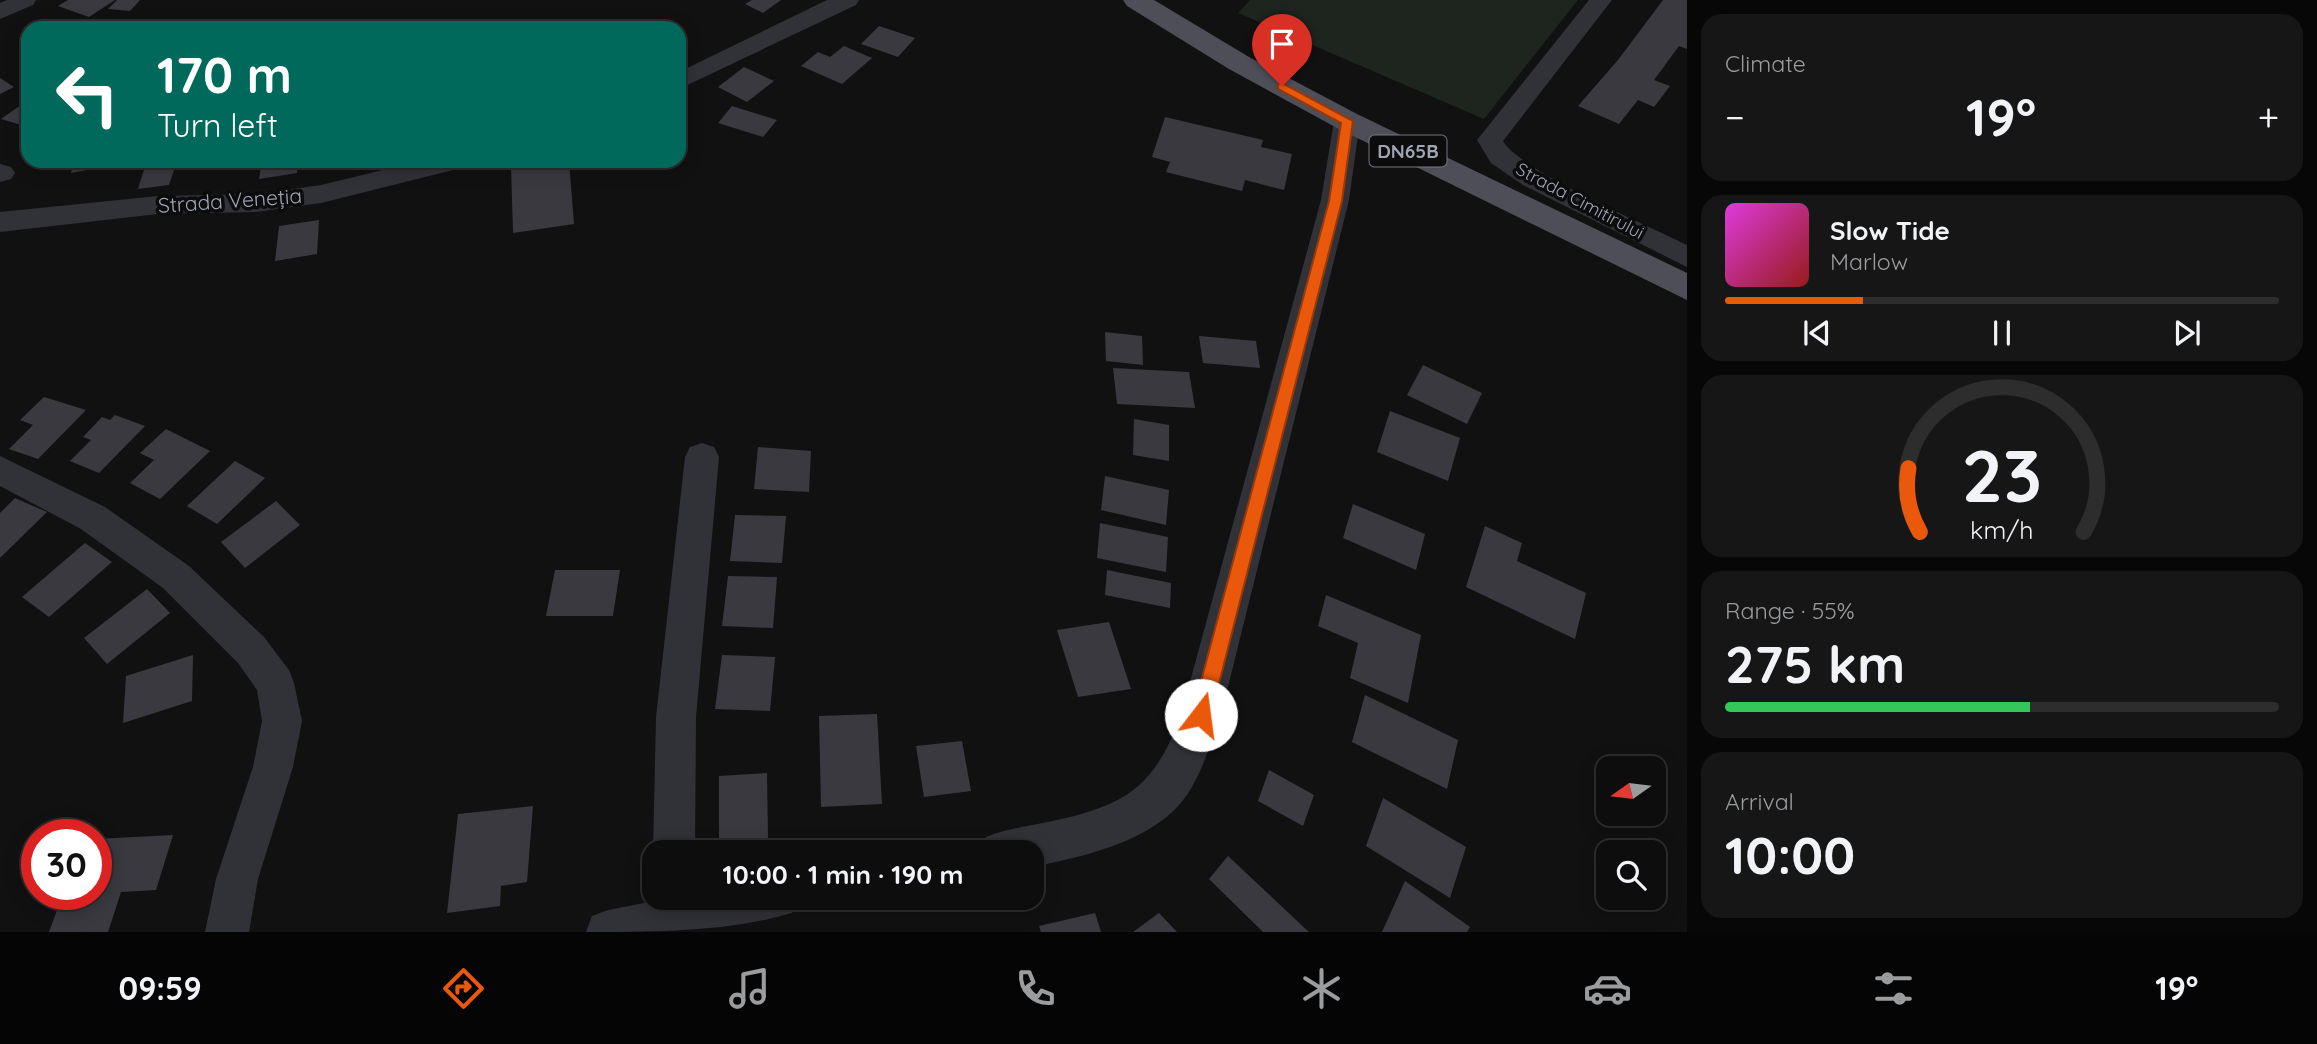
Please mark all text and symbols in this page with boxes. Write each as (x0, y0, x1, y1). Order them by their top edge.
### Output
pin (1252, 14, 1312, 86)
icon: arrive (1263, 25, 1301, 63)
text: 170 m (157, 44, 292, 105)
icon: left (42, 49, 133, 140)
text: Climate (1725, 49, 1806, 78)
text: 19° (1966, 84, 2036, 149)
text: − (1725, 93, 1745, 141)
text: + (2258, 93, 2279, 141)
text: Turn left (157, 105, 278, 145)
road number: DN65B (1370, 136, 1446, 167)
street label: Strada Cimitirului (1512, 157, 1648, 244)
street label: Strada Veneția (157, 182, 303, 218)
text: Slow Tide (1830, 214, 1950, 247)
text: Marlow (1830, 247, 1908, 276)
icon: previous (1798, 314, 1836, 352)
icon: pause (1983, 314, 2021, 352)
icon: next (2168, 314, 2206, 352)
text: 23 (1962, 429, 2042, 520)
text: km/h (1970, 514, 2034, 545)
text: Range · 55% (1725, 596, 1855, 625)
text: 275 km (1725, 631, 1905, 696)
position arrow (1164, 678, 1238, 752)
north arrow (1596, 756, 1666, 826)
map controls (1596, 756, 1666, 910)
text: Arrival (1725, 787, 1794, 816)
speed limit sign: 30 (21, 819, 112, 910)
text: 10:00 (1725, 822, 1855, 887)
button: search (1596, 840, 1666, 910)
text: 10:00 · 1 min · 190 m (723, 858, 963, 891)
icon: directions (439, 964, 488, 1013)
icon: music (725, 964, 774, 1013)
icon: phone (1011, 964, 1060, 1013)
icon: climate (1297, 964, 1346, 1013)
icon: car (1583, 964, 1632, 1013)
icon: filters (1869, 964, 1918, 1013)
text: 09:59 (119, 968, 202, 1008)
text: 19° (2155, 968, 2198, 1008)

